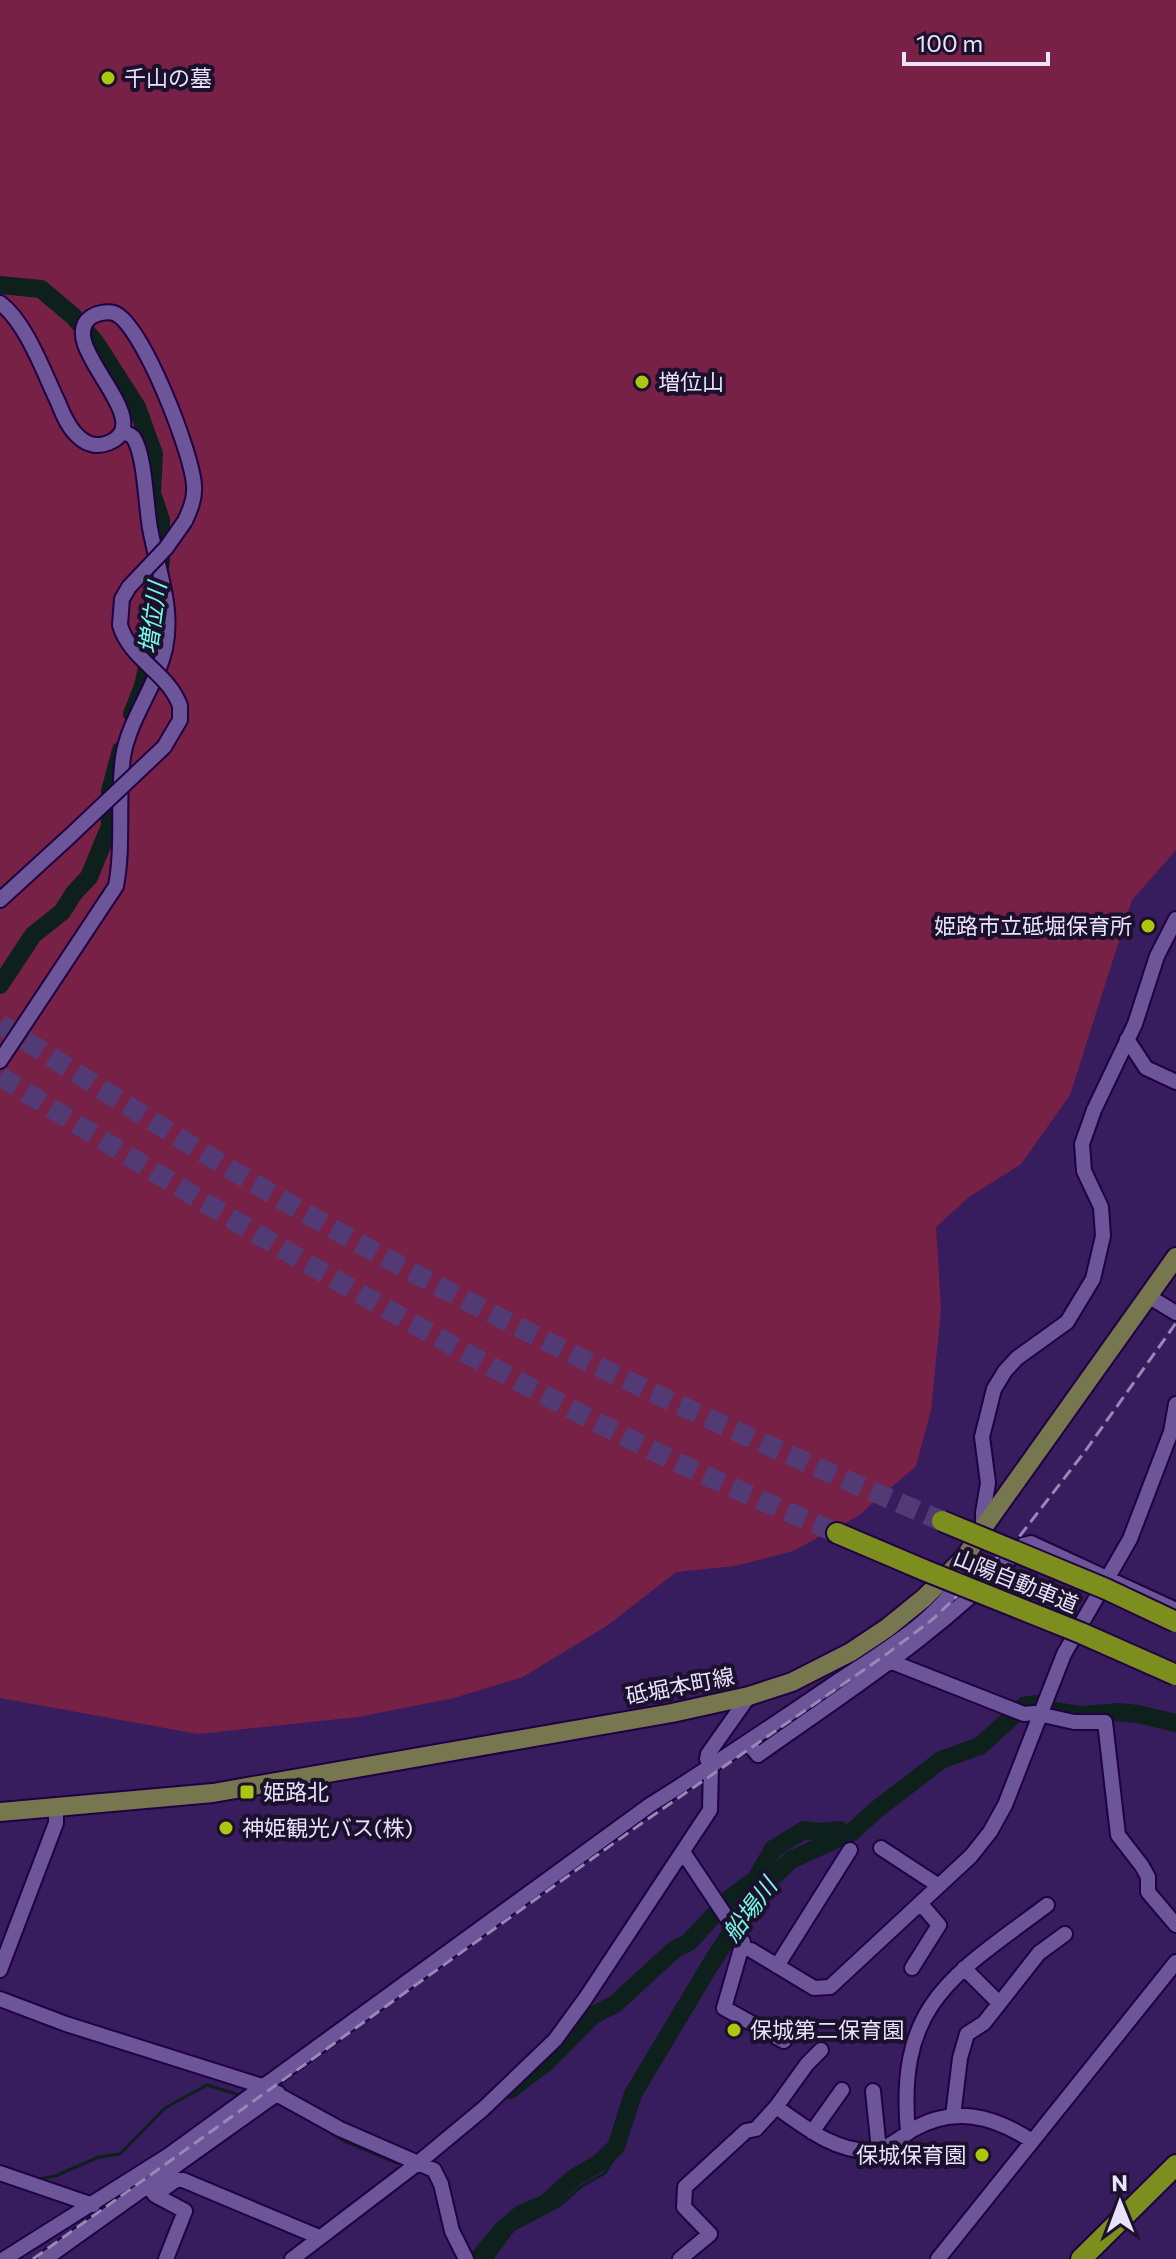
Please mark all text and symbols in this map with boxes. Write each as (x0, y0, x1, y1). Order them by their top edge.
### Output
scale bar (904, 16, 1048, 66)
text: 100 m (916, 28, 983, 57)
place label: 千山の墓 (124, 64, 212, 91)
marker: 千山の墓 (99, 69, 117, 87)
place label: 増位山 (658, 368, 724, 395)
marker: 増位山 (633, 373, 651, 391)
water label: 増位川 (132, 577, 171, 655)
place label: 姫路市立砥堀保育所 (934, 912, 1132, 939)
marker: 姫路市立砥堀保育所 (1139, 917, 1157, 935)
street label: 山陽自動車道 (950, 1543, 1082, 1618)
street label: 砥堀本町線 (623, 1662, 736, 1709)
place label: 姫路北 (263, 1778, 329, 1805)
marker: 姫路北 (238, 1783, 256, 1801)
place label: 神姫観光バス(株) (242, 1814, 413, 1841)
marker: 神姫観光バス(株) (217, 1819, 235, 1837)
water label: 船場川 (716, 1869, 784, 1947)
place label: 保城第二保育園 (750, 2016, 904, 2043)
marker: 保城第二保育園 (725, 2021, 743, 2039)
place label: 保城保育園 (856, 2141, 966, 2168)
marker: 保城保育園 (973, 2146, 991, 2164)
north arrow (1080, 2163, 1160, 2243)
text: N (1111, 2169, 1128, 2196)

